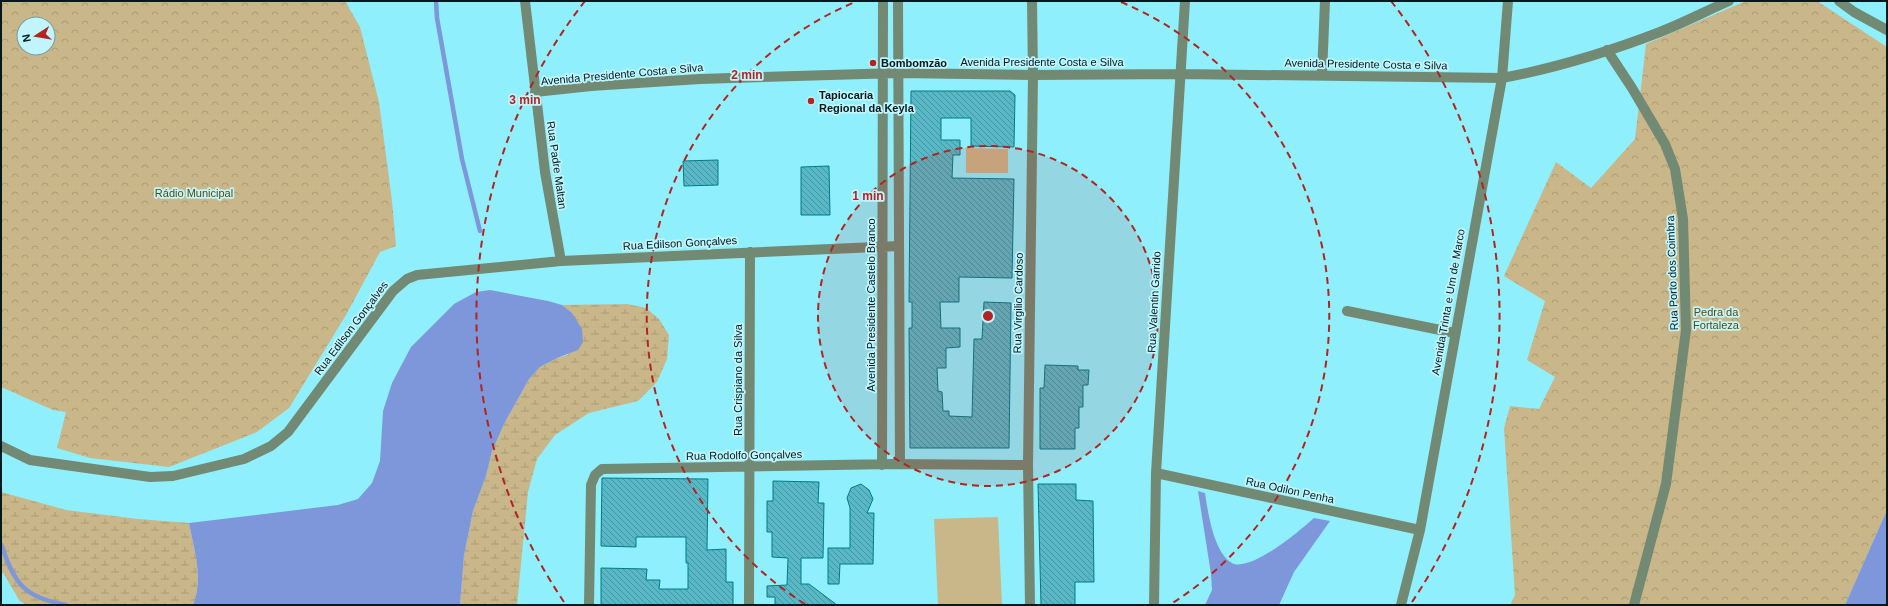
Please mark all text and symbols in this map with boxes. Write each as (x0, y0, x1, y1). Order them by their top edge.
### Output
north arrow (16, 16, 56, 56)
text: N (20, 33, 33, 43)
street label: Avenida Presidente Costa e Silva (960, 56, 1124, 68)
place label: Bombomzão (881, 57, 947, 69)
street label: Avenida Presidente Costa e Silva (1284, 57, 1449, 71)
marker: Bombomzão (868, 58, 878, 68)
street label: Avenida Presidente Costa e Silva (540, 61, 705, 87)
text: 2 min (731, 68, 763, 82)
place label: Tapiocaria Regional da Keyla (819, 89, 915, 114)
text: 3 min (509, 93, 541, 107)
marker: Tapiocaria Regional da Keyla (806, 96, 816, 106)
street label: Rua Padre Maltan (545, 120, 569, 210)
park label: Rádio Municipal (155, 187, 233, 199)
text: 1 min (852, 189, 884, 203)
street label: Rua Porto dos Coimbra (1664, 214, 1680, 331)
street label: Avenida Presidente Castelo Branco (865, 218, 877, 392)
street label: Avenida Trinta e Um de Marco (1429, 228, 1467, 376)
street label: Rua Edilson Gonçalves (623, 234, 738, 252)
street label: Rua Valentin Garrido (1145, 251, 1163, 353)
street label: Rua Virgilio Cardoso (1011, 253, 1025, 353)
street label: Rua Edilson Gonçalves (312, 278, 390, 377)
park label: Pedra da Fortaleza (1693, 306, 1740, 331)
centre of rings (981, 309, 995, 323)
street label: Rua Crispiano da Silva (732, 323, 744, 436)
street label: Rua Rodolfo Gonçalves (686, 448, 803, 462)
street label: Rua Odilon Penha (1245, 475, 1336, 505)

